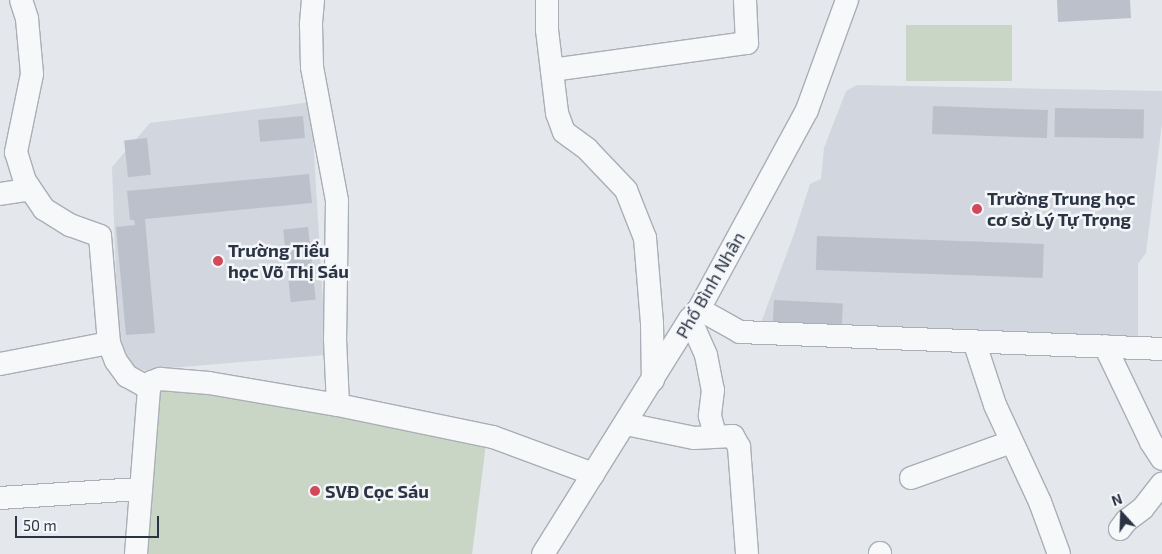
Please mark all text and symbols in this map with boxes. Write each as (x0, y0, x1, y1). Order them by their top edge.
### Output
place label: Trường Trung học cơ sở Lý Tự Trọng (987, 188, 1136, 230)
marker: Trường Trung học cơ sở Lý Tự Trọng (971, 203, 983, 215)
street label: Phố Bình Nhân (671, 228, 749, 342)
place label: Trường Tiểu học Võ Thị Sáu (228, 240, 350, 282)
marker: Trường Tiểu học Võ Thị Sáu (212, 255, 224, 267)
place label: SVĐ Cọc Sáu (325, 480, 429, 502)
marker: SVĐ Cọc Sáu (309, 485, 321, 497)
north arrow (1097, 489, 1147, 539)
text: N (1109, 490, 1124, 509)
scale bar (18, 506, 161, 538)
text: 50 m (23, 516, 57, 534)

